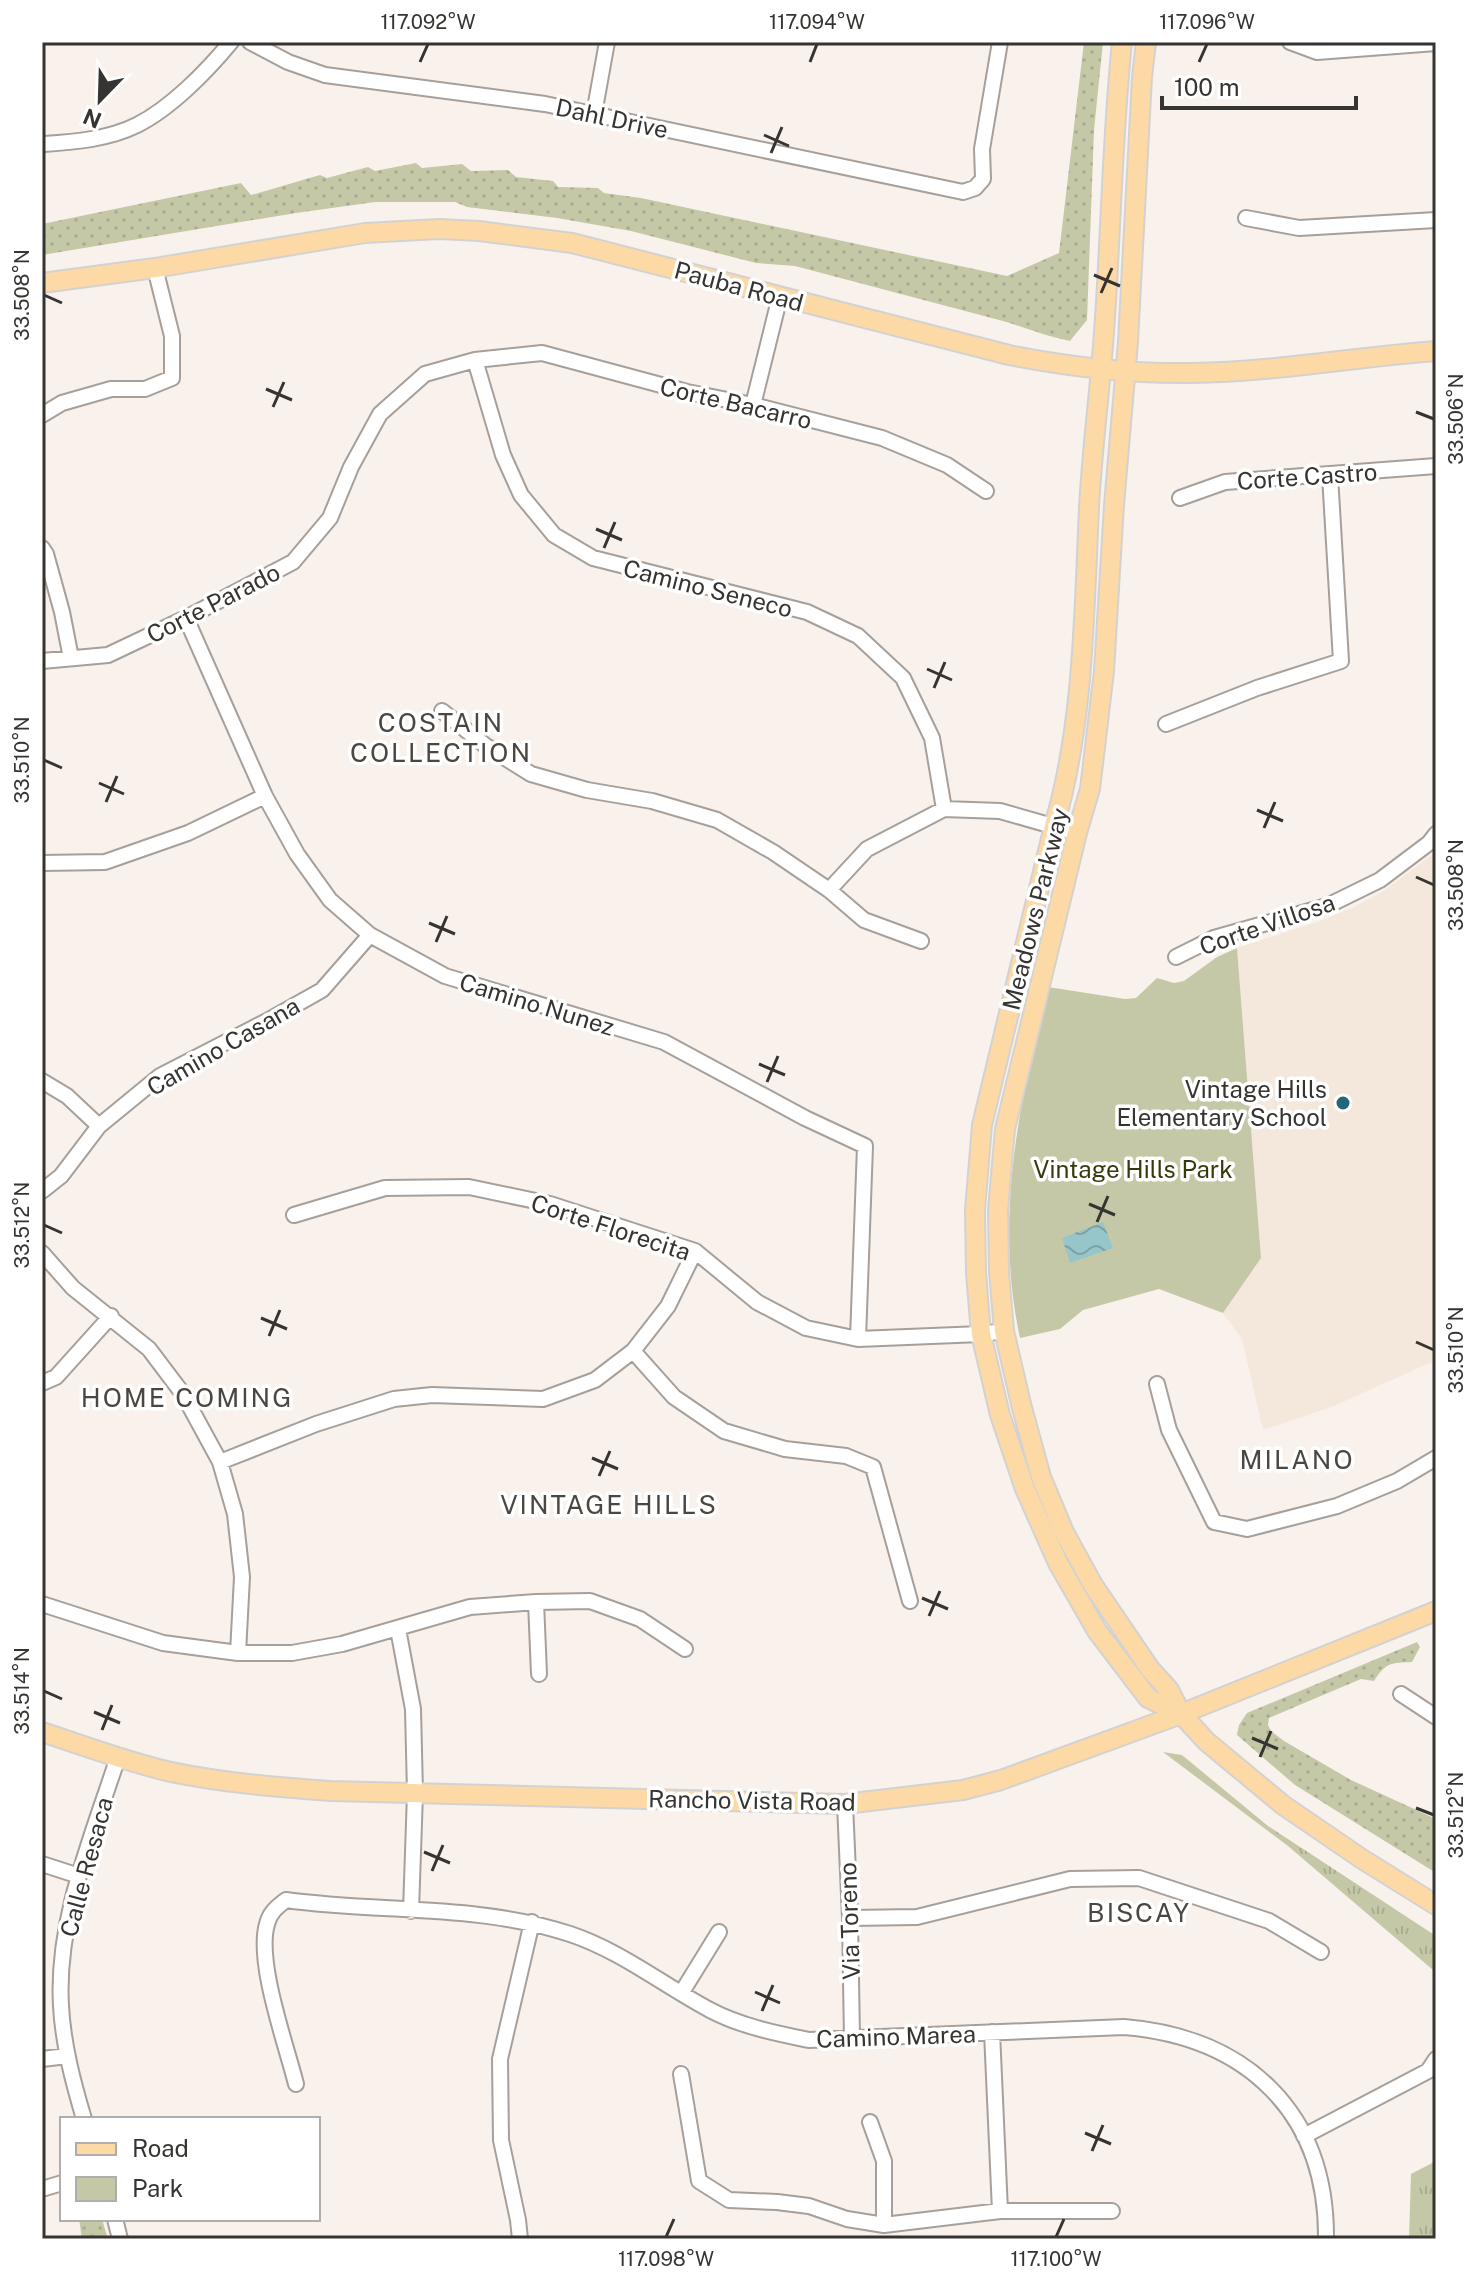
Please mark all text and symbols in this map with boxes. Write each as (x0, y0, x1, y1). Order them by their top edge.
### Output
text: 117.092°W (380, 10, 476, 34)
text: 117.094°W (769, 10, 865, 34)
text: 117.096°W (1159, 10, 1255, 34)
north arrow (60, 60, 140, 140)
scale bar (1162, 60, 1356, 110)
text: 100 m (1174, 73, 1240, 101)
street label: Dahl Drive (553, 92, 671, 144)
text: N (79, 103, 105, 134)
text: 33.508°N (10, 249, 34, 341)
street label: Pauba Road (671, 255, 807, 317)
street label: Corte Bacarro (657, 372, 815, 434)
text: 33.506°N (1444, 373, 1468, 465)
street label: Corte Castro (1236, 457, 1378, 495)
street label: Camino Seneco (621, 553, 795, 623)
street label: Corte Parado (142, 557, 284, 649)
district label: COSTAIN COLLECTION (350, 707, 532, 768)
text: 33.510°N (10, 716, 34, 804)
street label: Meadows Parkway (996, 805, 1074, 1013)
text: 33.508°N (1444, 839, 1468, 931)
street label: Corte Villosa (1196, 888, 1338, 960)
street label: Camino Nunez (456, 967, 618, 1041)
street label: Camino Casana (142, 991, 304, 1101)
place label: Vintage Hills Elementary School (1116, 1075, 1327, 1131)
marker: Vintage Hills Elementary School (1334, 1094, 1352, 1112)
park label: Vintage Hills Park (1033, 1155, 1233, 1183)
text: 33.512°N (10, 1182, 34, 1268)
street label: Corte Florecita (528, 1188, 694, 1266)
text: 33.510°N (1444, 1306, 1468, 1394)
district label: HOME COMING (81, 1382, 293, 1413)
district label: MILANO (1240, 1444, 1354, 1475)
district label: VINTAGE HILLS (500, 1489, 718, 1520)
text: 33.514°N (10, 1647, 34, 1735)
text: 33.512°N (1444, 1772, 1468, 1858)
street label: Rancho Vista Road (648, 1784, 856, 1816)
street label: Calle Resaca (54, 1794, 118, 1940)
street label: Via Toreno (833, 1862, 865, 1980)
district label: BISCAY (1087, 1897, 1191, 1928)
street label: Camino Marea (816, 2019, 976, 2053)
legend (60, 2117, 320, 2221)
text: Road (132, 2134, 189, 2162)
text: Park (132, 2174, 183, 2202)
text: 117.098°W (618, 2247, 714, 2271)
text: 117.100°W (1010, 2247, 1102, 2271)

